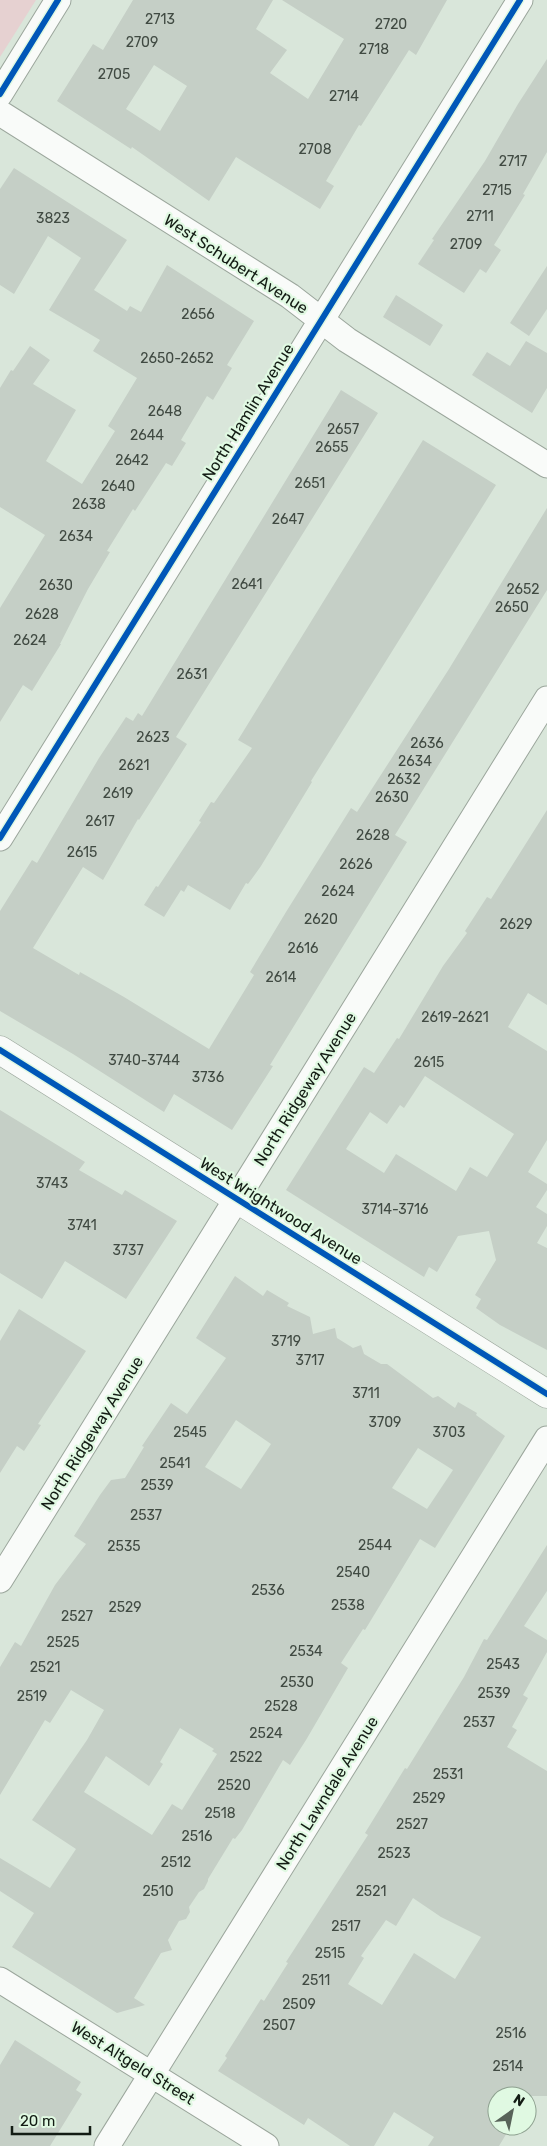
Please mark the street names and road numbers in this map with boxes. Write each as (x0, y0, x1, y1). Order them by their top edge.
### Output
street label: West Schubert Avenue (160, 210, 312, 318)
street label: North Hamlin Avenue (198, 340, 298, 484)
street label: North Ridgeway Avenue (250, 1009, 360, 1169)
street label: West Wrightwood Avenue (196, 1153, 366, 1269)
street label: North Ridgeway Avenue (37, 1353, 147, 1513)
street label: North Lawndale Avenue (272, 1713, 382, 1873)
street label: West Altgeld Street (68, 2017, 198, 2109)

